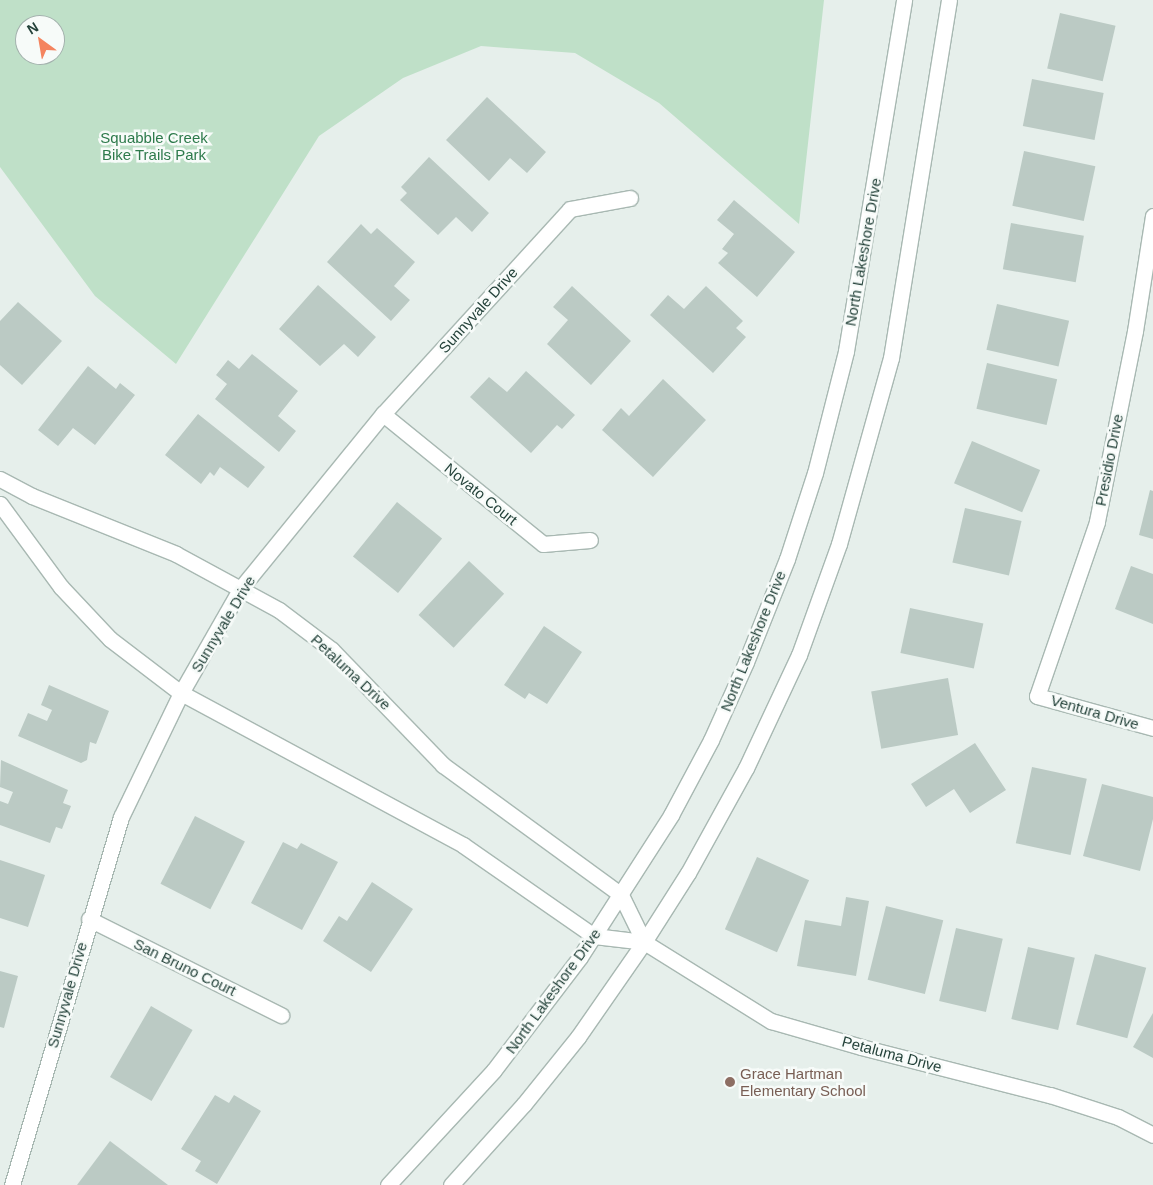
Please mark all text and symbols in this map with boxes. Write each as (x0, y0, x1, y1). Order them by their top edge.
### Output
north arrow (15, 15, 65, 65)
text: N (24, 19, 41, 38)
park label: Squabble Creek Bike Trails Park (100, 128, 208, 163)
street label: North Lakeshore Drive (841, 177, 885, 327)
street label: Sunnyvale Drive (435, 263, 521, 357)
street label: Presidio Drive (1091, 412, 1127, 508)
street label: Novato Court (441, 459, 521, 529)
street label: North Lakeshore Drive (717, 568, 789, 714)
street label: Sunnyvale Drive (187, 573, 259, 675)
street label: Petaluma Drive (307, 630, 395, 714)
street label: Ventura Drive (1049, 691, 1141, 733)
street label: North Lakeshore Drive (502, 925, 604, 1057)
street label: San Bruno Court (131, 934, 239, 1000)
street label: Sunnyvale Drive (43, 940, 91, 1050)
street label: Petaluma Drive (840, 1032, 944, 1076)
place label: Grace Hartman Elementary School (740, 1064, 866, 1099)
marker: Grace Hartman Elementary School (724, 1076, 736, 1088)

